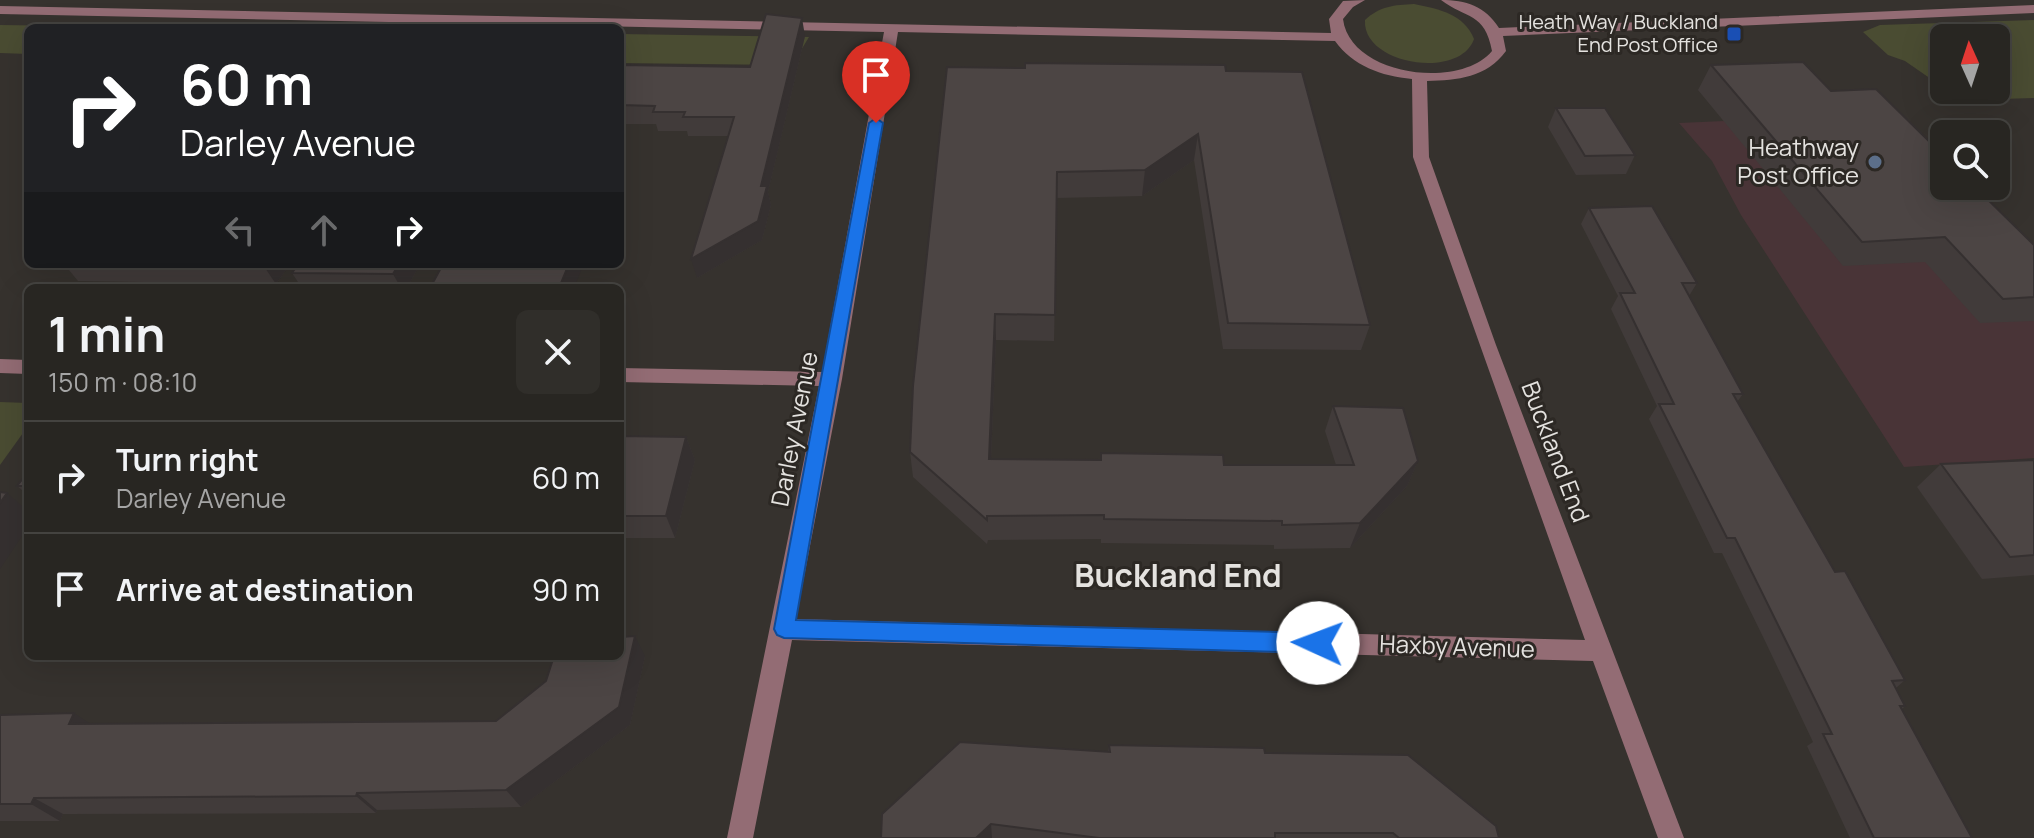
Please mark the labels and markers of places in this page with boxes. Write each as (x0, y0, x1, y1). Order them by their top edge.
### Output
place label: Heath Way / Buckland End Post Office (1519, 8, 1718, 58)
marker: Heath Way / Buckland End Post Office (1725, 25, 1743, 43)
pin (842, 41, 910, 123)
place label: Heathway Post Office (1737, 130, 1859, 191)
marker: Heathway Post Office (1866, 153, 1884, 171)

